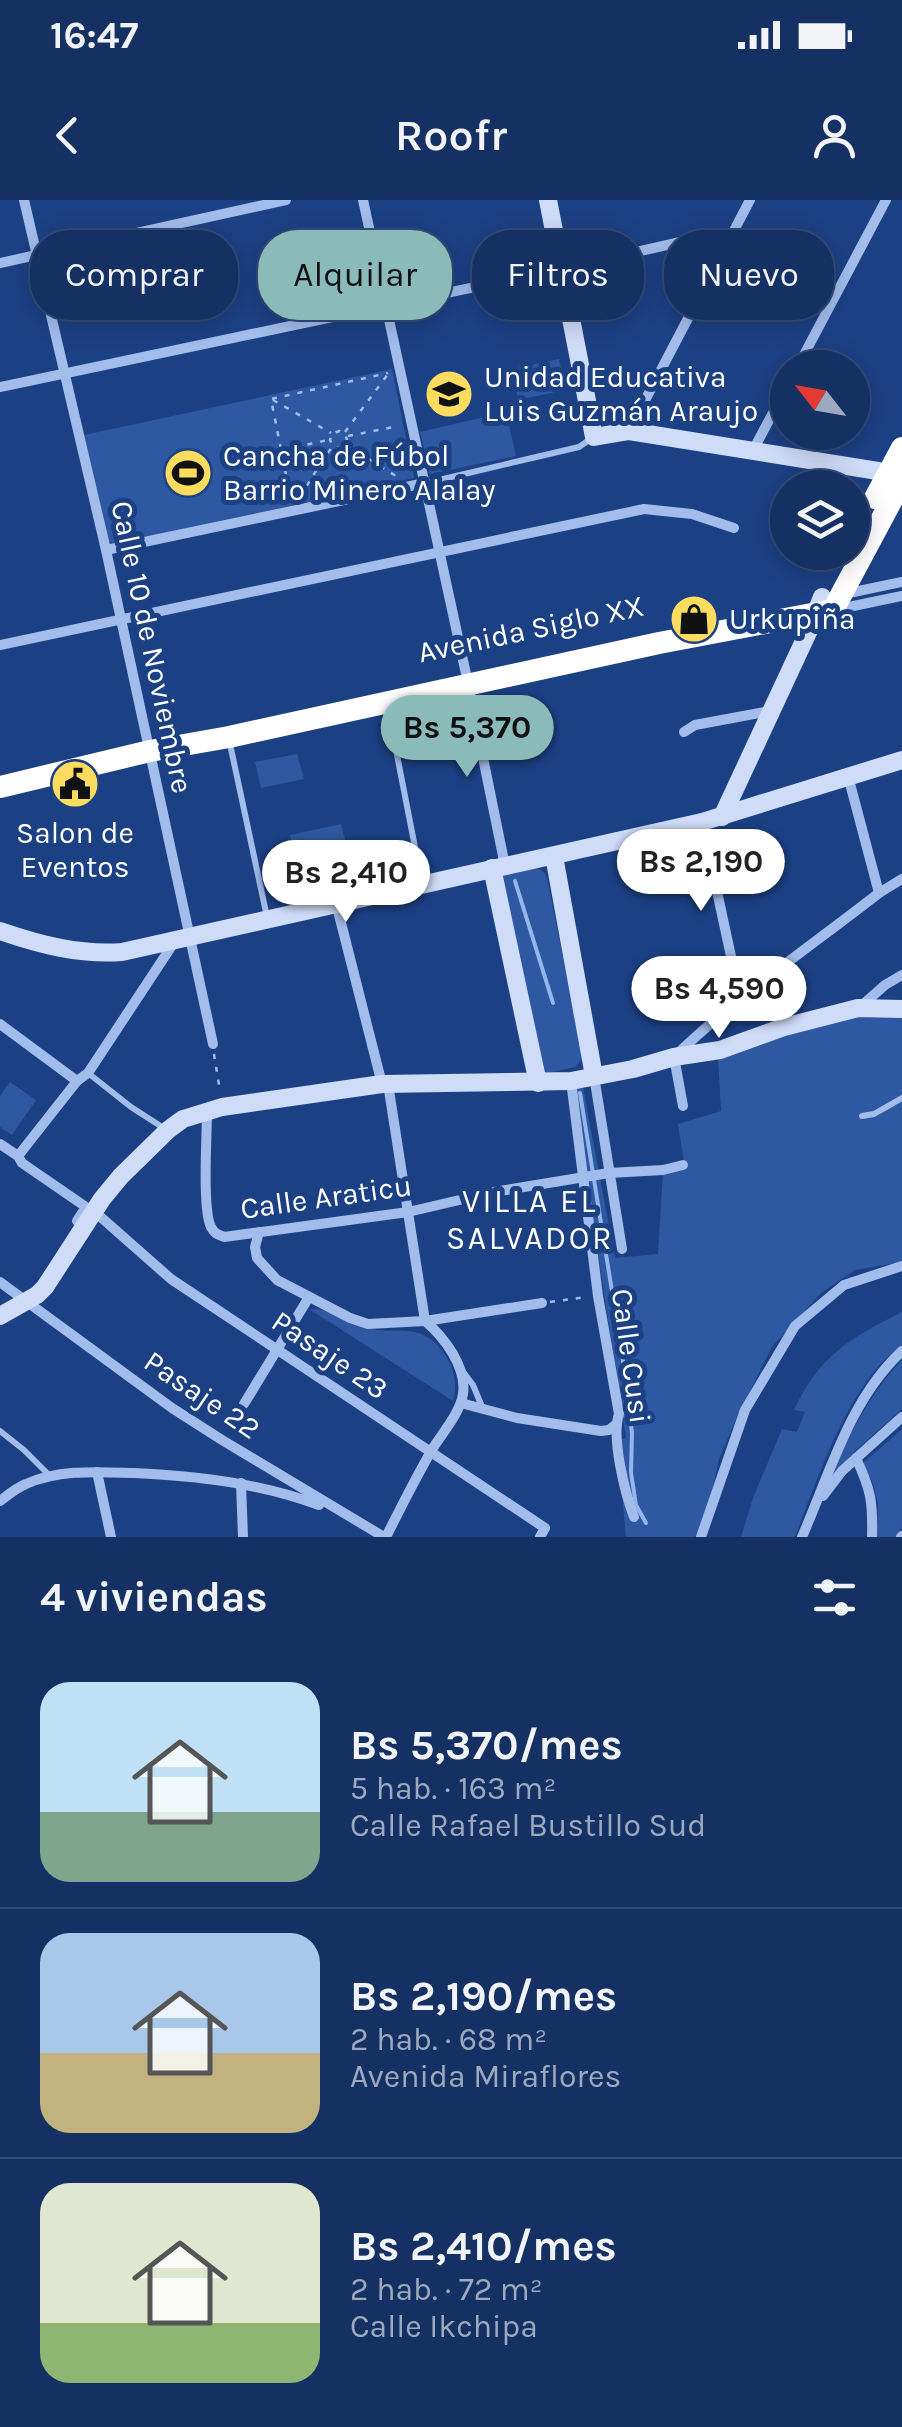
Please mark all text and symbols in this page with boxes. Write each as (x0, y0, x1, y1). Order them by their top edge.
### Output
text: 16:47 (50, 13, 138, 58)
icon: back (40, 108, 95, 163)
icon: person (807, 108, 862, 163)
text: Roofr (395, 109, 507, 161)
chip: Comprar (30, 230, 238, 320)
chip: Alquilar (258, 230, 452, 320)
chip: Filtros (472, 230, 644, 320)
chip: Nuevo (664, 230, 834, 320)
north arrow (770, 350, 870, 450)
map controls (770, 350, 870, 570)
place label: Unidad Educativa Luis Guzmán Araujo (484, 359, 758, 429)
school or university icon: Unidad Educativa Luis Guzmán Araujo (423, 368, 475, 420)
place label: Cancha de Fúbol Barrio Minero Alalay (223, 438, 496, 508)
sports icon: Cancha de Fúbol Barrio Minero Alalay (162, 447, 214, 499)
button: layers (770, 470, 870, 570)
street label: Calle 10 de Noviembre (103, 498, 201, 796)
street label: Avenida Siglo XX (415, 587, 647, 671)
shop icon: Urkupiña (668, 593, 720, 645)
place label: Urkupiña (729, 601, 856, 637)
pin: Bs 5,370 (364, 695, 570, 780)
text: Bs 5,370 (403, 709, 531, 746)
public building icon: Salon de Eventos (49, 758, 101, 810)
place label: Salon de Eventos (16, 815, 134, 885)
pin: Bs 2,190 (598, 829, 804, 914)
pin: Bs 2,410 (243, 840, 449, 925)
text: Bs 2,190 (639, 843, 763, 880)
text: Bs 2,410 (284, 854, 408, 891)
pin: Bs 4,590 (616, 956, 822, 1041)
text: Bs 4,590 (653, 970, 785, 1007)
street label: Calle Araticu (238, 1167, 414, 1227)
district label: VILLA EL SALVADOR (446, 1183, 614, 1257)
street label: Calle Cusi (604, 1286, 658, 1426)
street label: Pasaje 23 (265, 1303, 395, 1407)
street label: Pasaje 22 (137, 1343, 267, 1447)
icon: filters (807, 1570, 862, 1625)
text: 4 viviendas (40, 1572, 268, 1622)
text: Bs 5,370/mes (350, 1720, 623, 1770)
icon: home (120, 1722, 240, 1842)
text: 5 hab. · 163 m² (350, 1770, 556, 1807)
text: Calle Rafael Bustillo Sud (350, 1807, 706, 1844)
text: Bs 2,190/mes (350, 1971, 617, 2021)
icon: home (120, 1973, 240, 2093)
text: 2 hab. · 68 m² (350, 2021, 547, 2058)
text: Avenida Miraflores (350, 2058, 621, 2095)
text: Bs 2,410/mes (350, 2221, 617, 2271)
icon: home (120, 2223, 240, 2343)
text: 2 hab. · 72 m² (350, 2271, 543, 2308)
text: Calle Ikchipa (350, 2308, 538, 2345)

